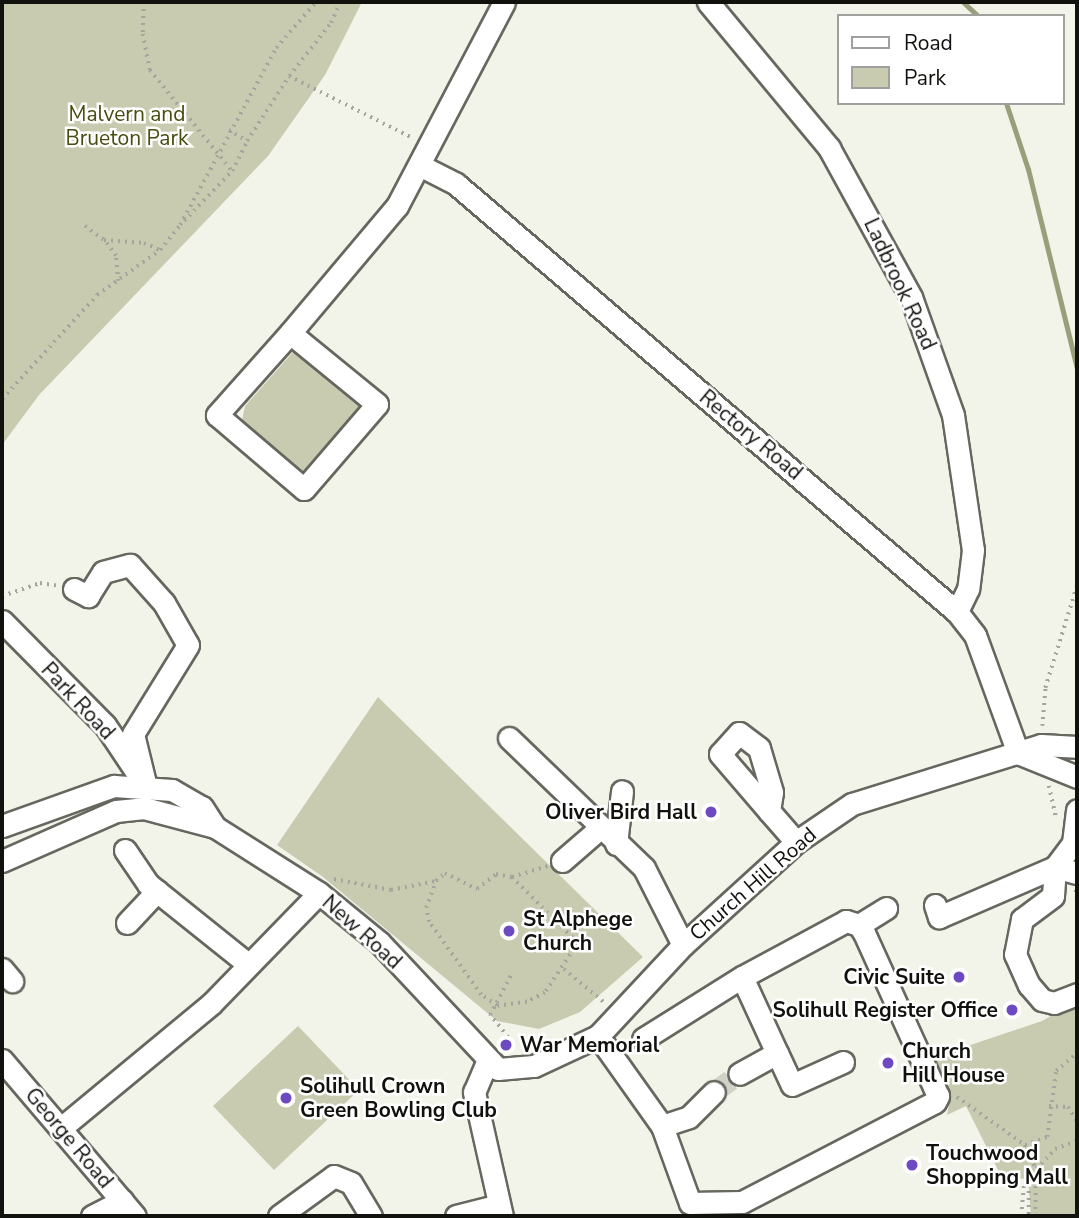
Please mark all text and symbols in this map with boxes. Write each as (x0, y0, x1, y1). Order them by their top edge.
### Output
legend (838, 14, 1065, 105)
text: Road (904, 29, 953, 57)
text: Park (904, 64, 946, 92)
park label: Malvern and Brueton Park (66, 101, 188, 151)
street label: Ladbrook Road (858, 214, 942, 354)
street label: Rectory Road (694, 385, 808, 485)
street label: Park Road (36, 657, 120, 745)
place label: Oliver Bird Hall (545, 799, 697, 825)
marker: Oliver Bird Hall (703, 804, 719, 820)
street label: Church Hill Road (684, 822, 822, 946)
street label: New Road (317, 890, 407, 974)
place label: St Alphege Church (523, 906, 633, 956)
marker: St Alphege Church (501, 923, 517, 939)
place label: Civic Suite (843, 964, 945, 990)
marker: Civic Suite (951, 969, 967, 985)
place label: Solihull Register Office (773, 997, 998, 1023)
marker: Solihull Register Office (1004, 1002, 1020, 1018)
place label: War Memorial (520, 1032, 659, 1058)
marker: War Memorial (498, 1037, 514, 1053)
place label: Church Hill House (902, 1038, 1005, 1088)
marker: Church Hill House (880, 1055, 896, 1071)
place label: Solihull Crown Green Bowling Club (300, 1073, 497, 1123)
street label: George Road (20, 1083, 118, 1193)
marker: Solihull Crown Green Bowling Club (278, 1090, 294, 1106)
place label: Touchwood Shopping Mall (926, 1140, 1068, 1190)
marker: Touchwood Shopping Mall (904, 1157, 920, 1173)

